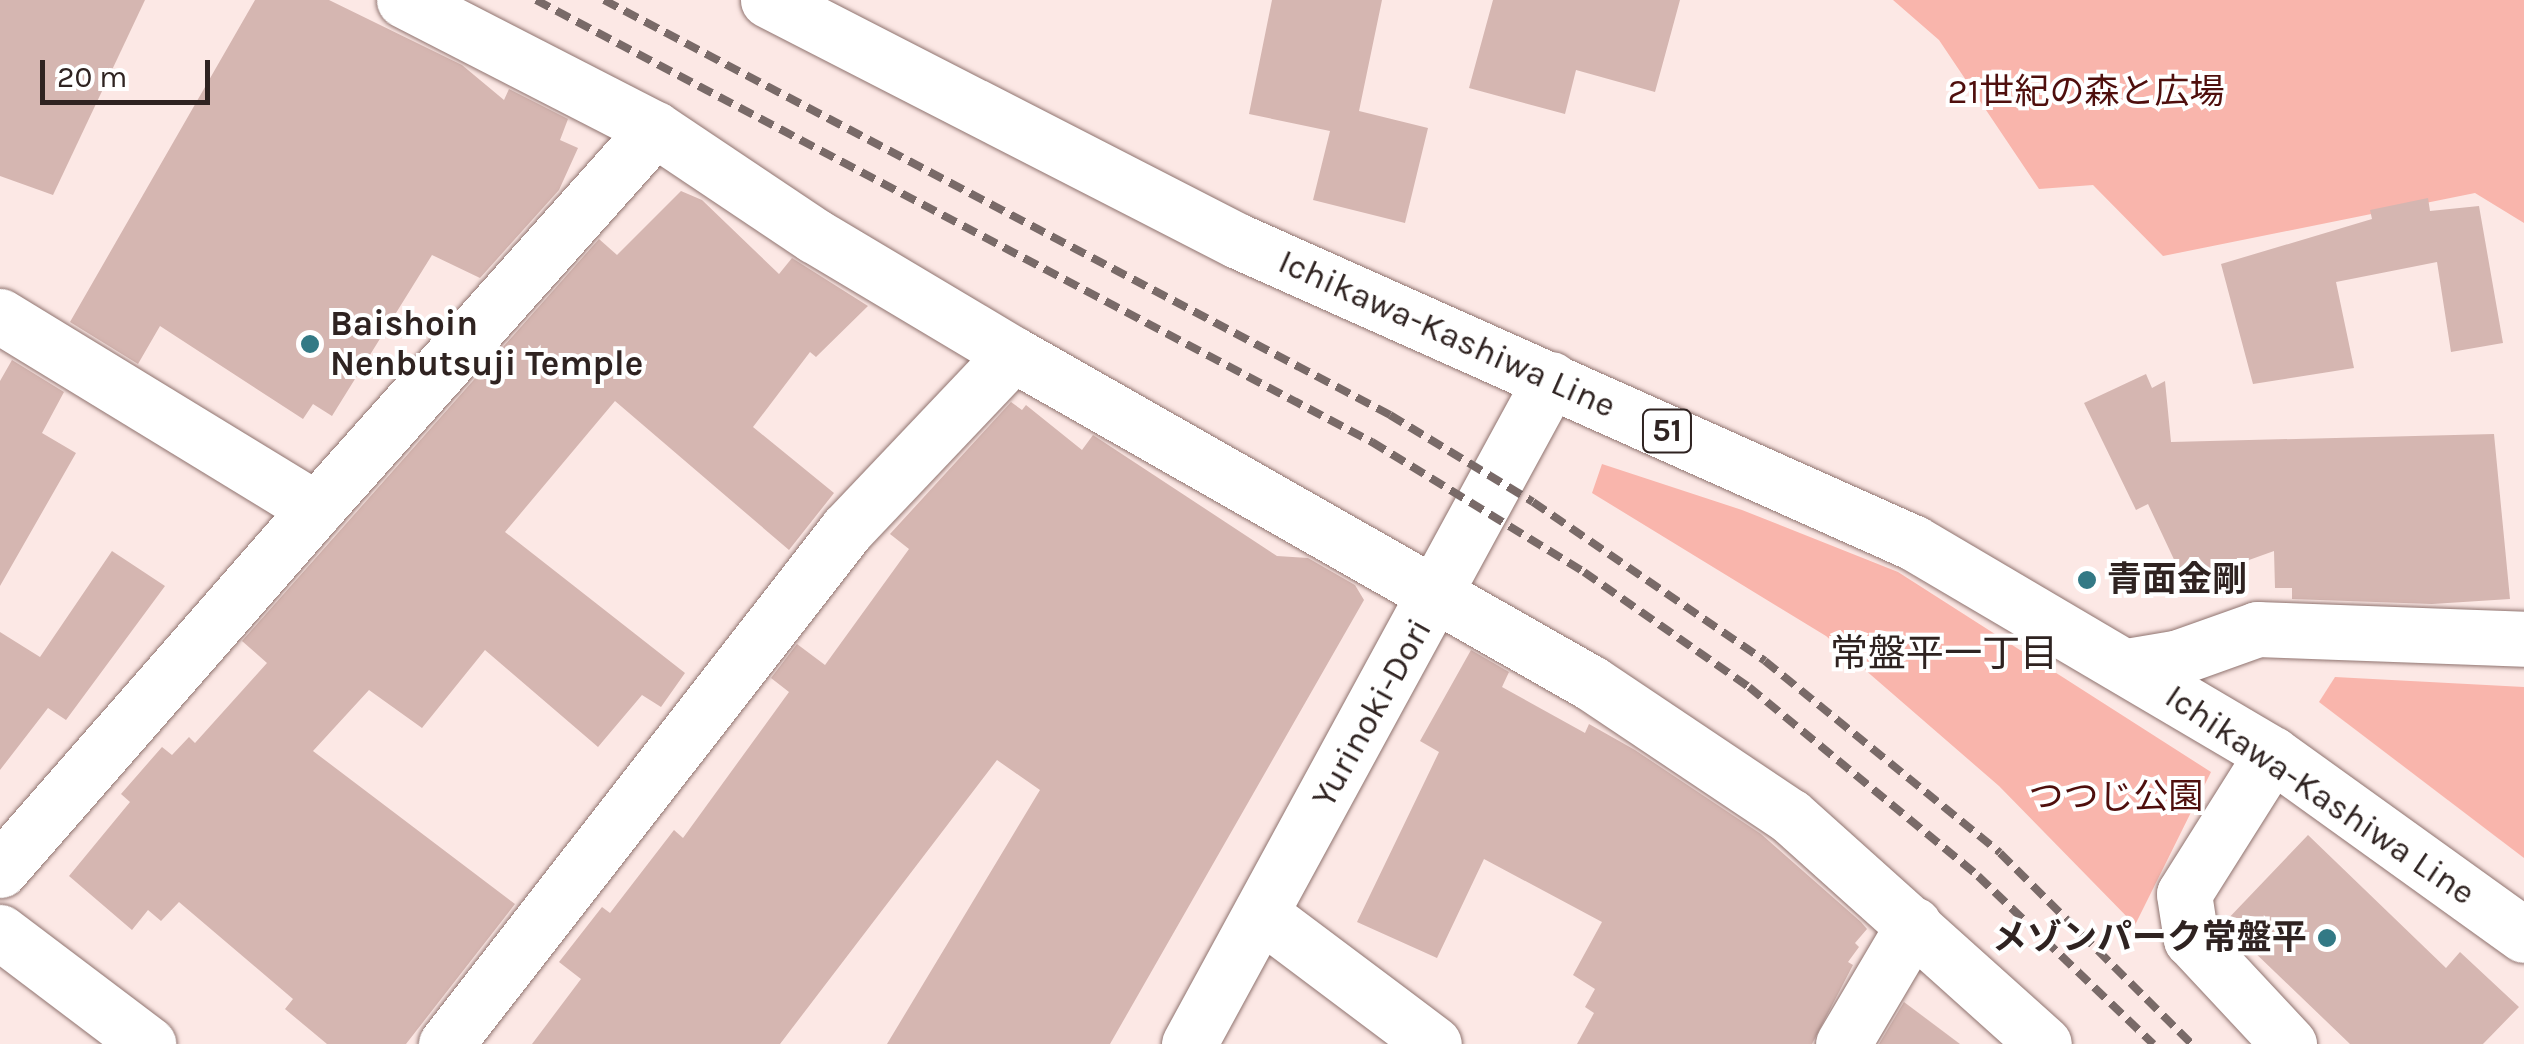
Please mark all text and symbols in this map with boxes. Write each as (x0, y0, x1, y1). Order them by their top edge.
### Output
scale bar (45, 40, 215, 102)
text: 20 m (57, 59, 127, 95)
park label: 21世紀の森と広場 (1948, 71, 2224, 113)
street label: Ichikawa-Kashiwa Line (1272, 241, 1622, 427)
place label: Baishoin Nenbutsuji Temple (330, 303, 643, 385)
marker: Baishoin Nenbutsuji Temple (299, 333, 321, 355)
road number: 51 (1640, 404, 1694, 458)
place label: 青面金剛 (2107, 559, 2247, 601)
marker: 青面金剛 (2076, 569, 2098, 591)
street label: Yurinoki-Dori (1303, 611, 1441, 815)
district label: 常盤平一丁目 (1830, 631, 2058, 677)
street label: Ichikawa-Kashiwa Line (2157, 676, 2483, 914)
park label: つつじ公園 (2029, 776, 2203, 818)
place label: メゾンパーク常盤平 (1992, 917, 2307, 959)
marker: メゾンパーク常盤平 (2316, 927, 2338, 949)

